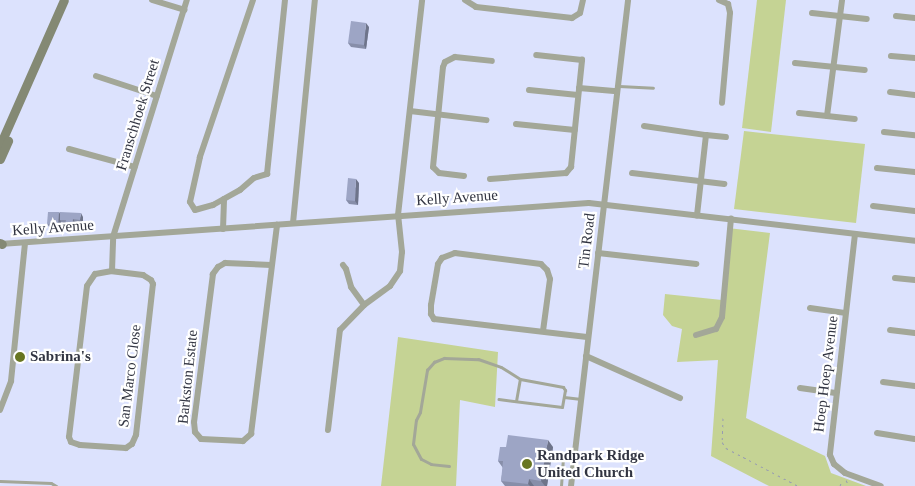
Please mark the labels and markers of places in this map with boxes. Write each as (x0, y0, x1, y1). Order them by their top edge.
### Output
place label: Sabrina's (30, 348, 91, 366)
marker: Sabrina's (14, 351, 26, 363)
place label: Randpark Ridge United Church (537, 446, 644, 481)
marker: Randpark Ridge United Church (521, 458, 533, 470)

